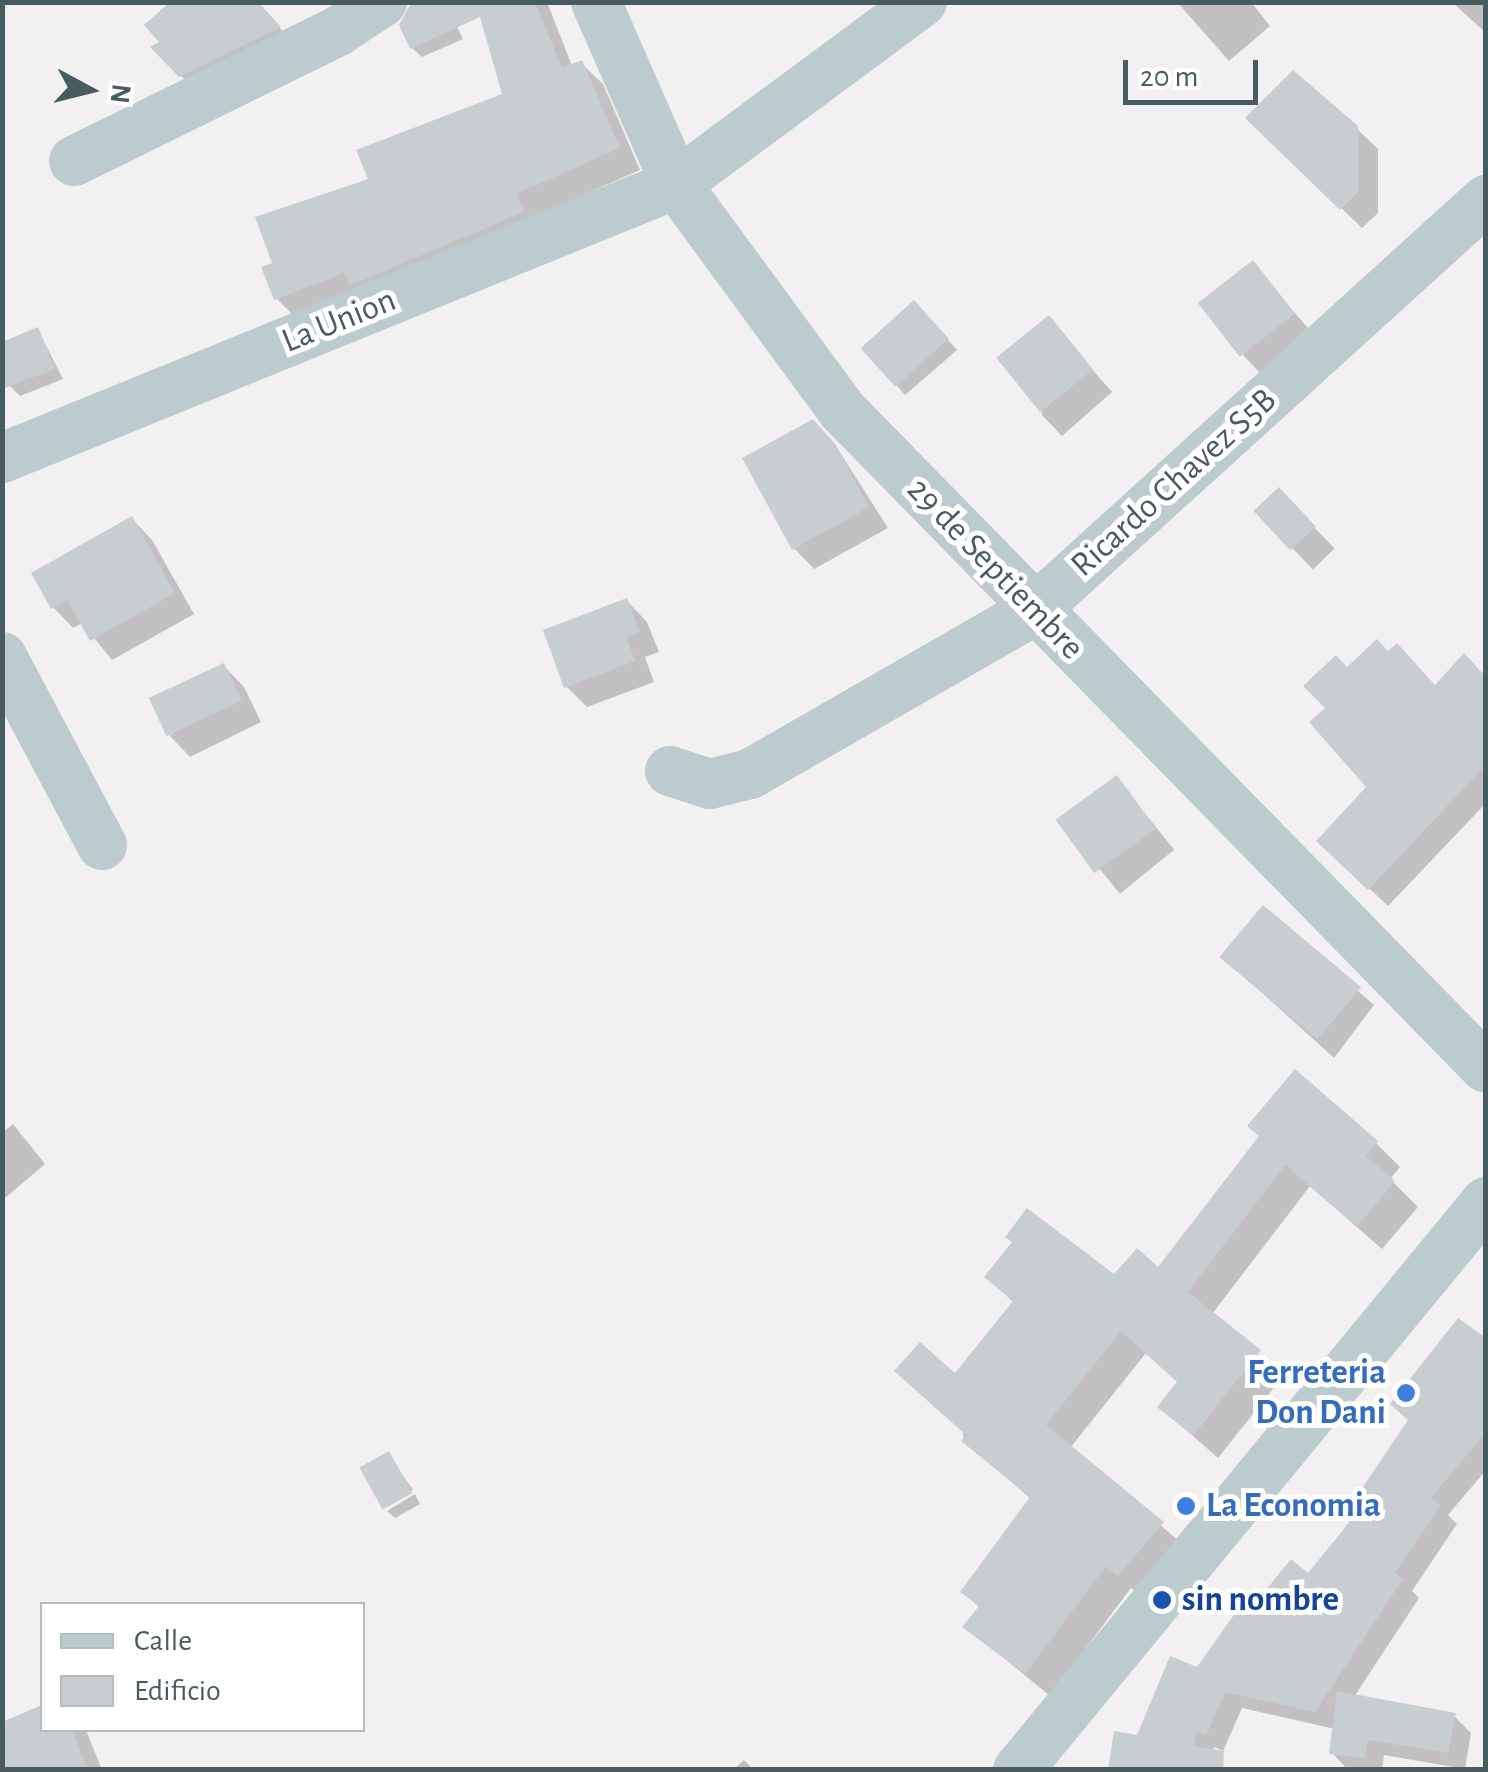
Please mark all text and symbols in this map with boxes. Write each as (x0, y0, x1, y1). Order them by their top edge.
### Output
north arrow (40, 40, 140, 140)
scale bar (1128, 40, 1263, 102)
text: 20 m (1140, 62, 1198, 92)
text: N (105, 82, 135, 105)
street label: La Union (276, 279, 402, 363)
street label: Ricardo Chavez S5B (1063, 380, 1285, 586)
street label: 29 de Septiembre (898, 469, 1092, 669)
place label: Ferreteria Don Dani (1247, 1352, 1386, 1434)
marker: Ferreteria Don Dani (1395, 1382, 1417, 1404)
place label: La Economia (1206, 1485, 1381, 1527)
marker: La Economia (1175, 1495, 1197, 1517)
place label: sin nombre (1182, 1579, 1339, 1621)
marker: sin nombre (1151, 1589, 1173, 1611)
legend (40, 1602, 365, 1732)
text: Calle (134, 1626, 192, 1656)
text: Edificio (134, 1676, 221, 1706)

